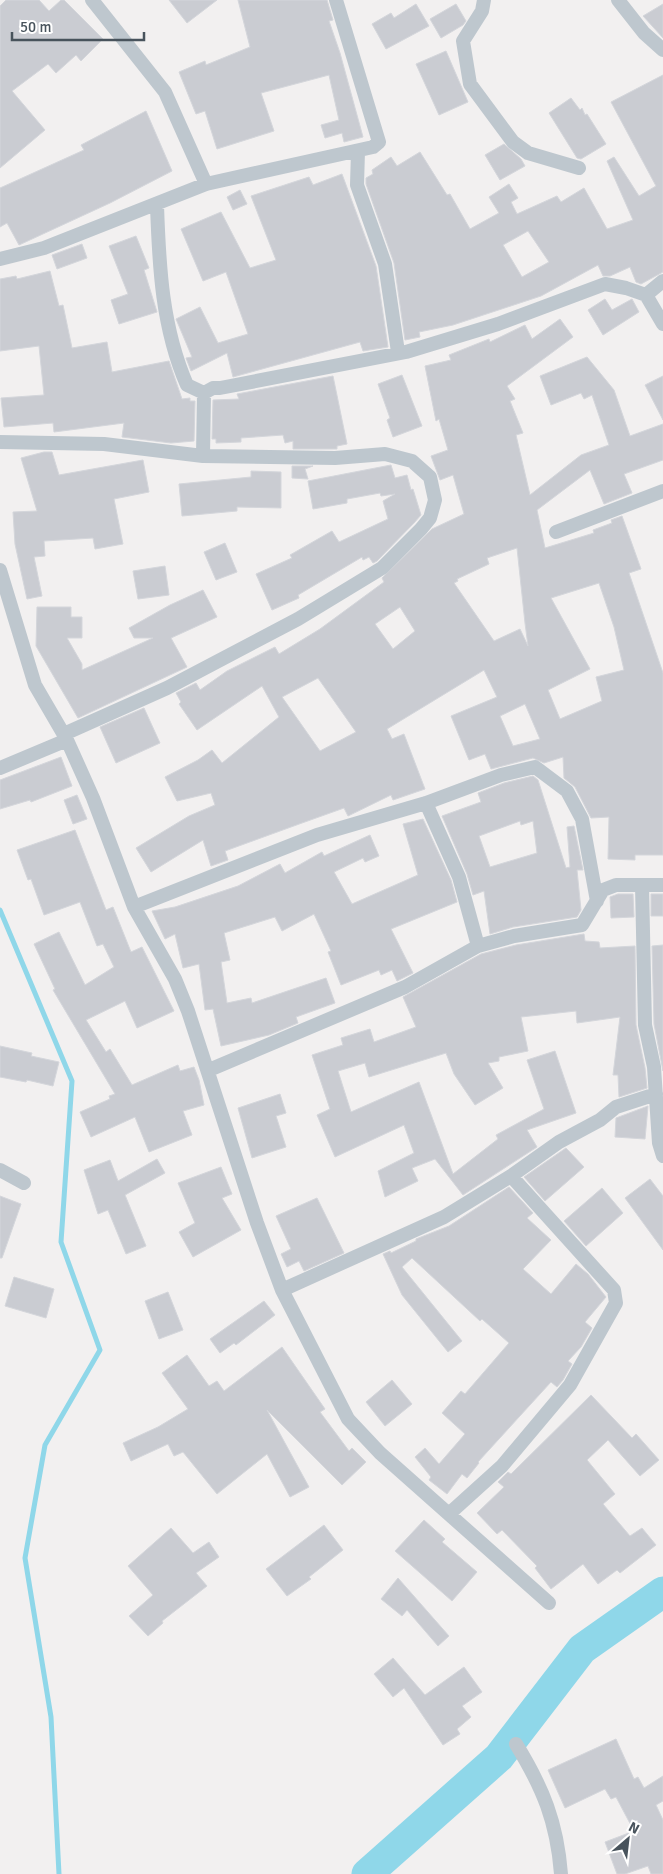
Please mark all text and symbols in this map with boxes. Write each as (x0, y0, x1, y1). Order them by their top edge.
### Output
scale bar (12, 10, 145, 42)
text: 50 m (20, 18, 51, 36)
north arrow (603, 1814, 653, 1864)
text: N (626, 1818, 642, 1838)

